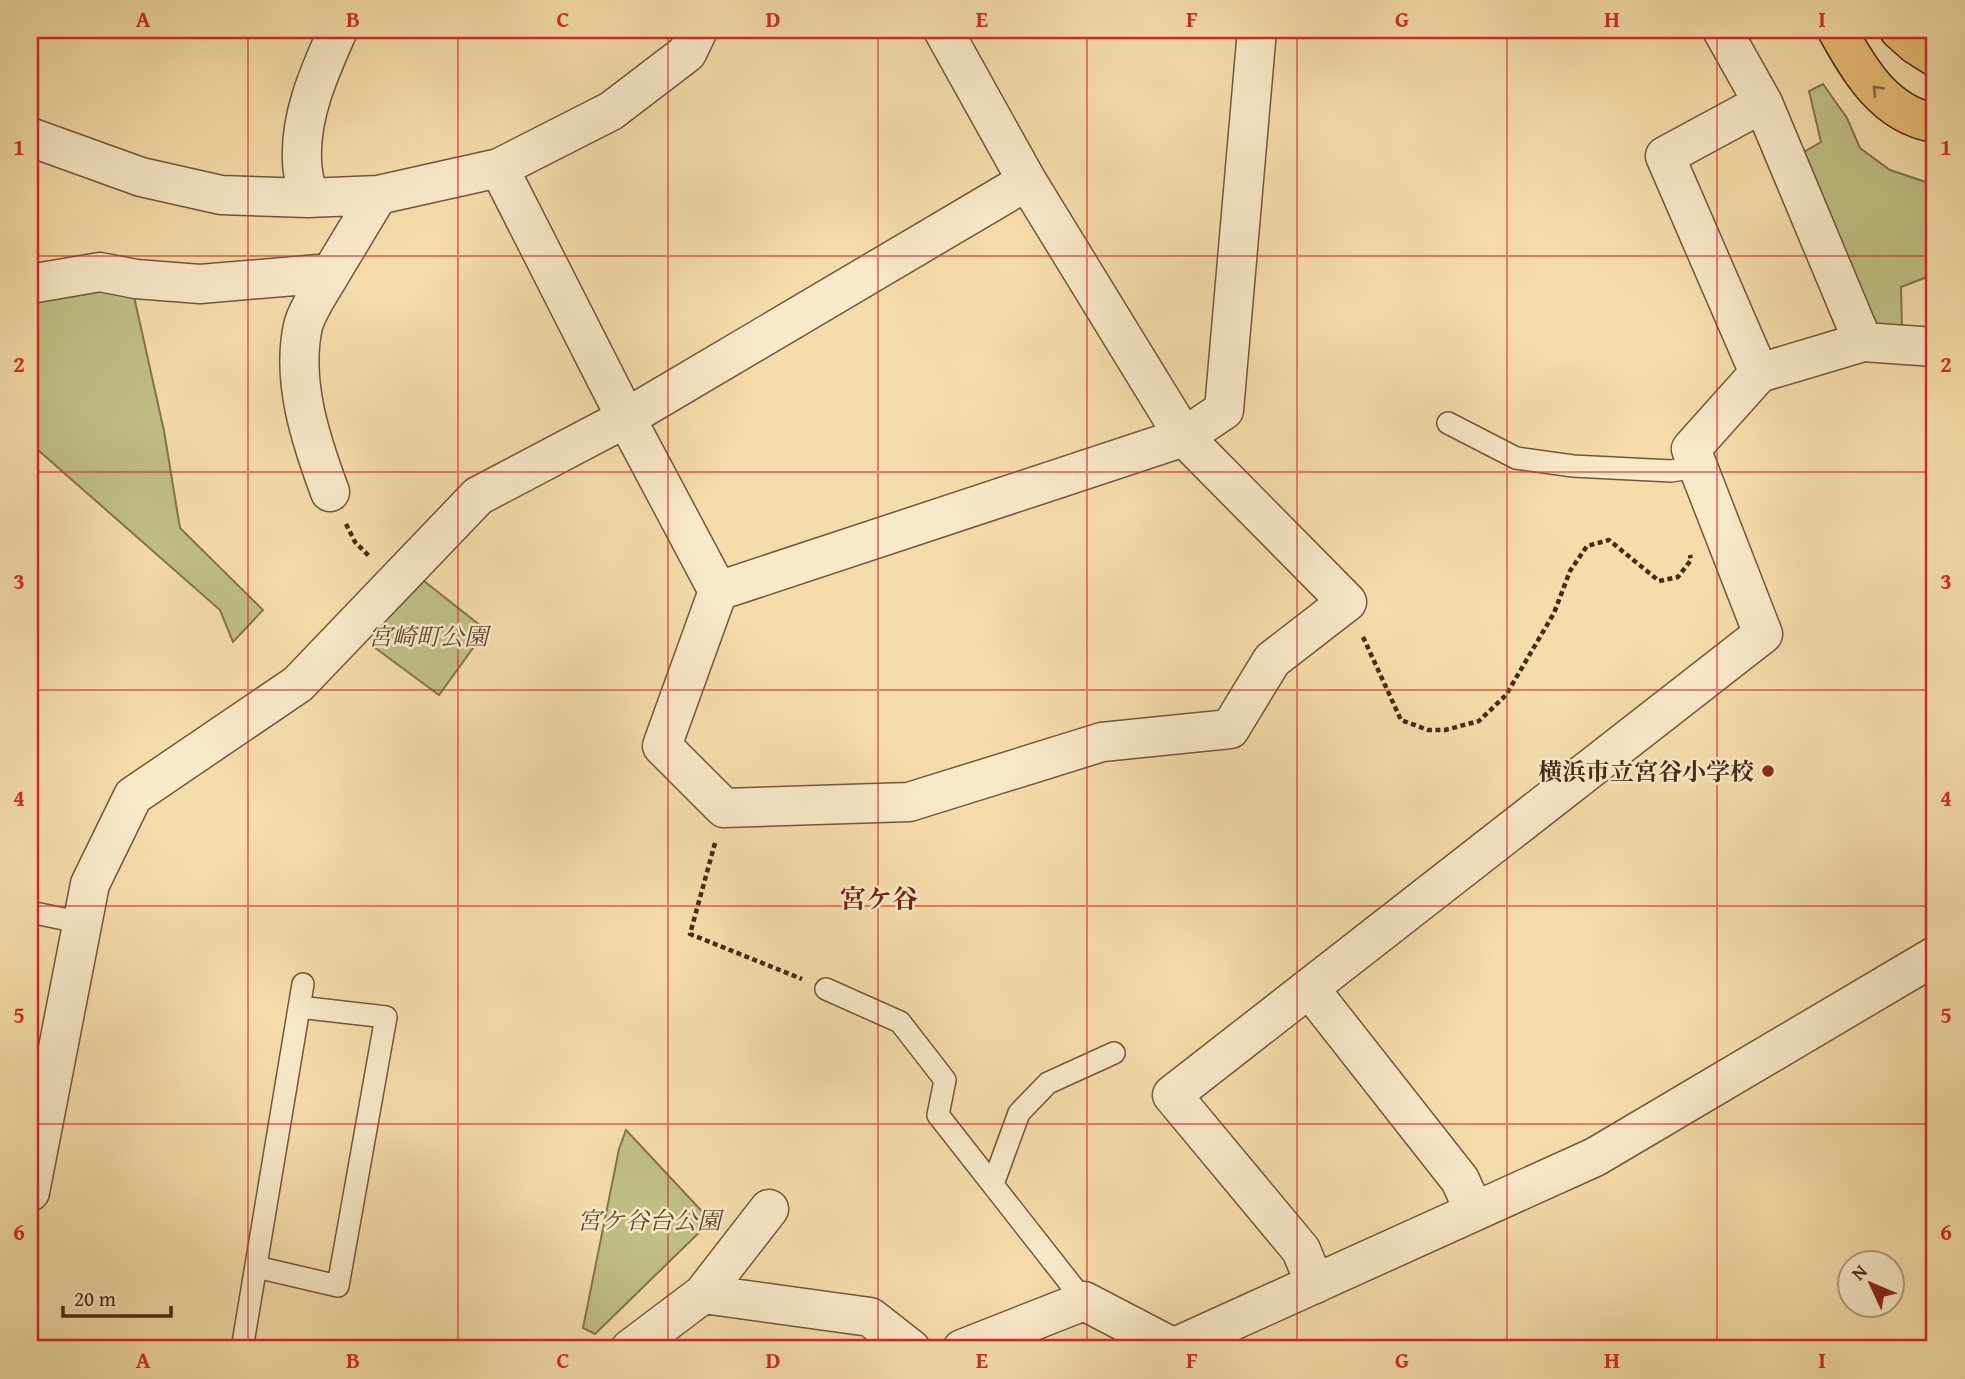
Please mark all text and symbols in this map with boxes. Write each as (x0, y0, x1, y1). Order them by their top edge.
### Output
text: A (136, 2, 151, 35)
text: B (346, 2, 360, 35)
text: C (556, 2, 570, 35)
text: D (766, 2, 781, 35)
text: E (976, 2, 988, 35)
text: F (1186, 2, 1198, 35)
text: G (1395, 2, 1409, 35)
text: H (1604, 2, 1620, 35)
text: I (1818, 2, 1826, 35)
one-way arrow (1873, 85, 1885, 98)
text: 1 (13, 130, 25, 163)
text: 1 (1940, 130, 1952, 163)
text: 2 (13, 347, 25, 380)
text: 2 (1940, 347, 1952, 380)
text: 3 (13, 564, 25, 597)
text: 3 (1940, 564, 1952, 597)
park label: 宮崎町公園 (368, 619, 492, 654)
place label: 横浜市立宮谷小学校 (1538, 754, 1754, 789)
marker: 横浜市立宮谷小学校 (1760, 763, 1776, 779)
text: 4 (13, 781, 25, 814)
text: 4 (1940, 781, 1952, 814)
district label: 宮ケ谷 (840, 879, 918, 918)
text: 5 (13, 998, 25, 1031)
text: 5 (1940, 998, 1952, 1031)
park label: 宮ケ谷台公園 (577, 1203, 725, 1238)
text: 6 (13, 1215, 25, 1248)
text: 6 (1940, 1215, 1952, 1248)
north arrow (1836, 1250, 1906, 1320)
text: N (1844, 1258, 1873, 1286)
scale bar (63, 1274, 172, 1318)
text: 20 m (74, 1283, 116, 1314)
text: A (136, 1343, 151, 1376)
text: B (346, 1343, 360, 1376)
text: C (556, 1343, 570, 1376)
text: D (766, 1343, 781, 1376)
text: E (976, 1343, 988, 1376)
text: F (1186, 1343, 1198, 1376)
text: G (1395, 1343, 1409, 1376)
text: H (1604, 1343, 1620, 1376)
text: I (1818, 1343, 1826, 1376)

